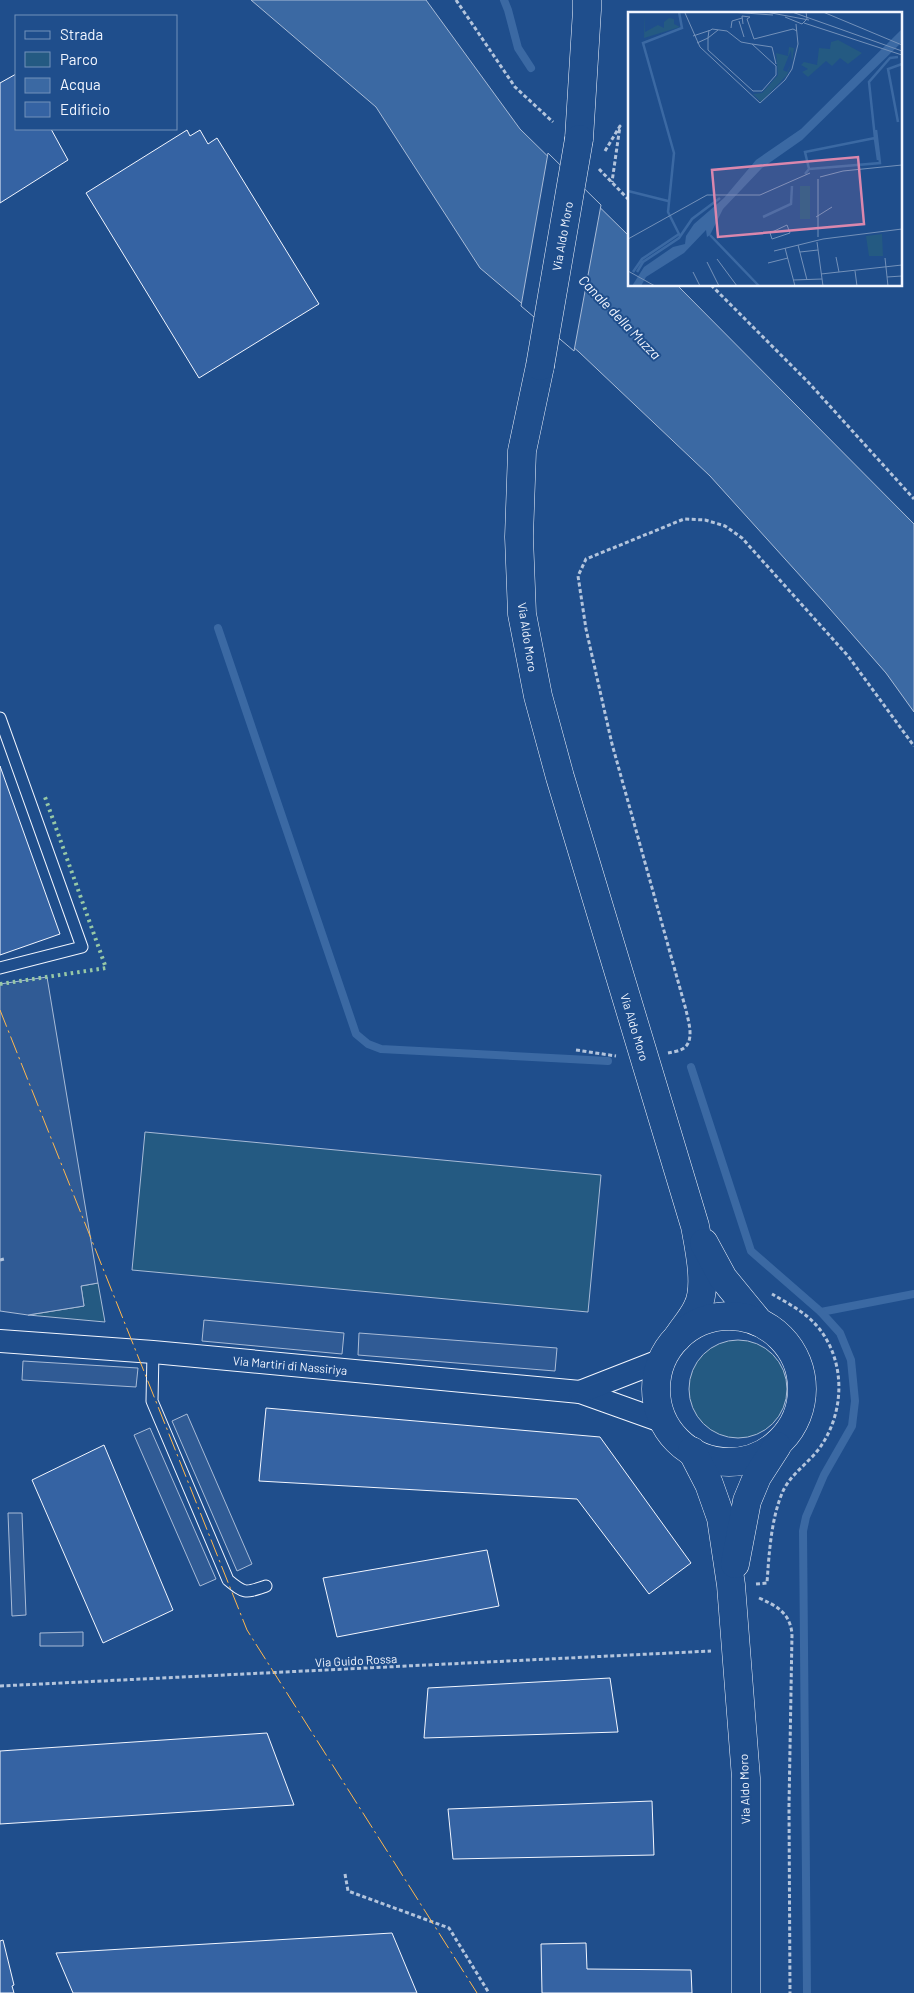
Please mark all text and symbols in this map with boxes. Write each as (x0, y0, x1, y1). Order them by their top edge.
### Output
inset map (628, 12, 902, 286)
legend (15, 15, 178, 130)
text: Strada (60, 25, 103, 43)
text: Parco (60, 50, 98, 68)
text: Acqua (60, 75, 101, 93)
text: Edificio (60, 100, 110, 118)
street label: Via Aldo Moro (549, 200, 575, 272)
water label: Canale della Muzza (575, 271, 665, 363)
street label: Via Aldo Moro (516, 601, 540, 673)
street label: Via Aldo Moro (618, 991, 652, 1063)
street label: Via Martiri di Nassiriya (232, 1353, 348, 1377)
street label: Via Guido Rossa (315, 1651, 397, 1669)
street label: Via Aldo Moro (736, 1754, 752, 1824)

